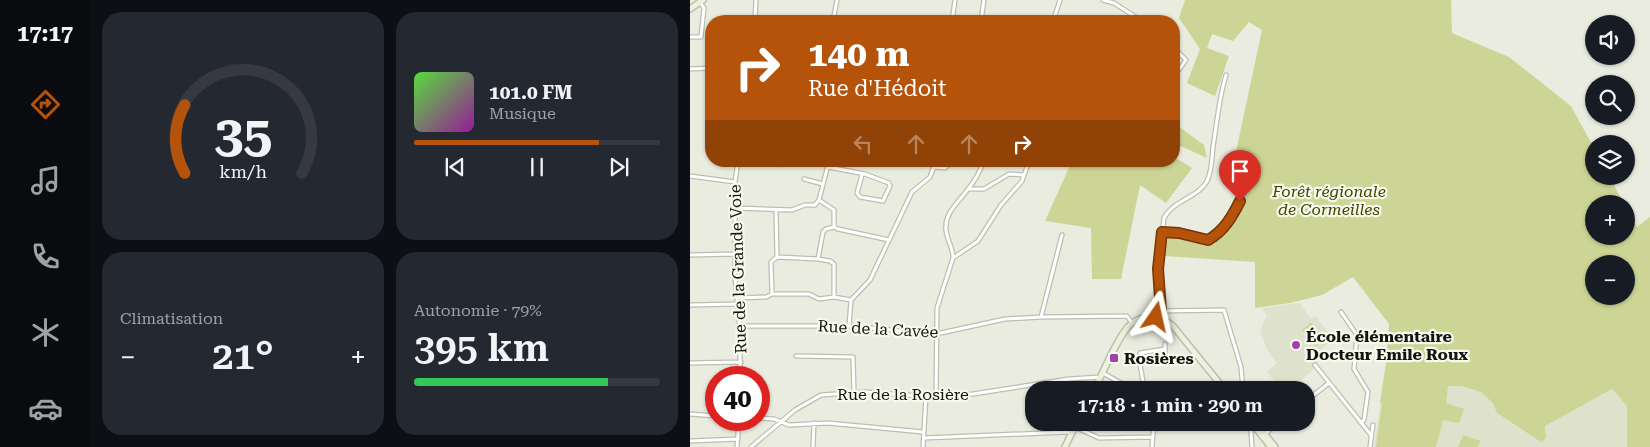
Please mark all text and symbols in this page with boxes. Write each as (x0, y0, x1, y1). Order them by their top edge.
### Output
map controls (1585, 15, 1635, 305)
button: sound (1585, 15, 1635, 65)
text: 17:17 (17, 21, 73, 46)
text: 140 m (808, 34, 909, 75)
icon: right (725, 35, 790, 100)
button: search (1585, 75, 1635, 125)
text: Rue d'Hédoit (808, 76, 946, 101)
text: 101.0 FM (489, 81, 572, 104)
icon: directions (28, 87, 63, 122)
text: 35 (214, 104, 272, 165)
text: Musique (489, 104, 556, 123)
icon: left (849, 130, 877, 158)
icon: ahead (902, 130, 930, 158)
icon: ahead (955, 130, 983, 158)
icon: right (1008, 130, 1036, 158)
button: layers (1585, 135, 1635, 185)
pin (1219, 150, 1261, 201)
icon: previous (441, 153, 469, 181)
icon: pause (523, 153, 551, 181)
icon: next (605, 153, 633, 181)
icon: arrive (1226, 157, 1254, 185)
text: km/h (219, 161, 267, 182)
icon: music (28, 163, 63, 198)
park label: Forêt régionale de Cormeilles (1271, 182, 1386, 219)
street label: Rue de la Grande Voie (726, 184, 750, 354)
button: + (1585, 195, 1635, 245)
icon: phone (28, 239, 63, 274)
button: − (1585, 255, 1635, 305)
position arrow (1129, 290, 1181, 342)
text: Autonomie · 79% (414, 301, 542, 320)
text: Climatisation (120, 309, 223, 328)
icon: climate (28, 315, 63, 350)
street label: Rue de la Cavée (817, 316, 939, 342)
text: 395 km (414, 326, 549, 370)
place label: École élémentaire Docteur Emile Roux (1306, 327, 1469, 364)
text: 21° (212, 334, 274, 378)
marker: École élémentaire Docteur Emile Roux (1290, 339, 1302, 351)
text: − (120, 341, 136, 374)
text: + (350, 341, 366, 374)
place label: Rosières (1124, 349, 1194, 368)
marker: Rosières (1108, 352, 1120, 364)
speed limit sign: 40 (705, 366, 770, 431)
street label: Rue de la Rosière (837, 385, 969, 404)
icon: car (28, 391, 63, 426)
text: 17:18 · 1 min · 290 m (1077, 394, 1263, 417)

